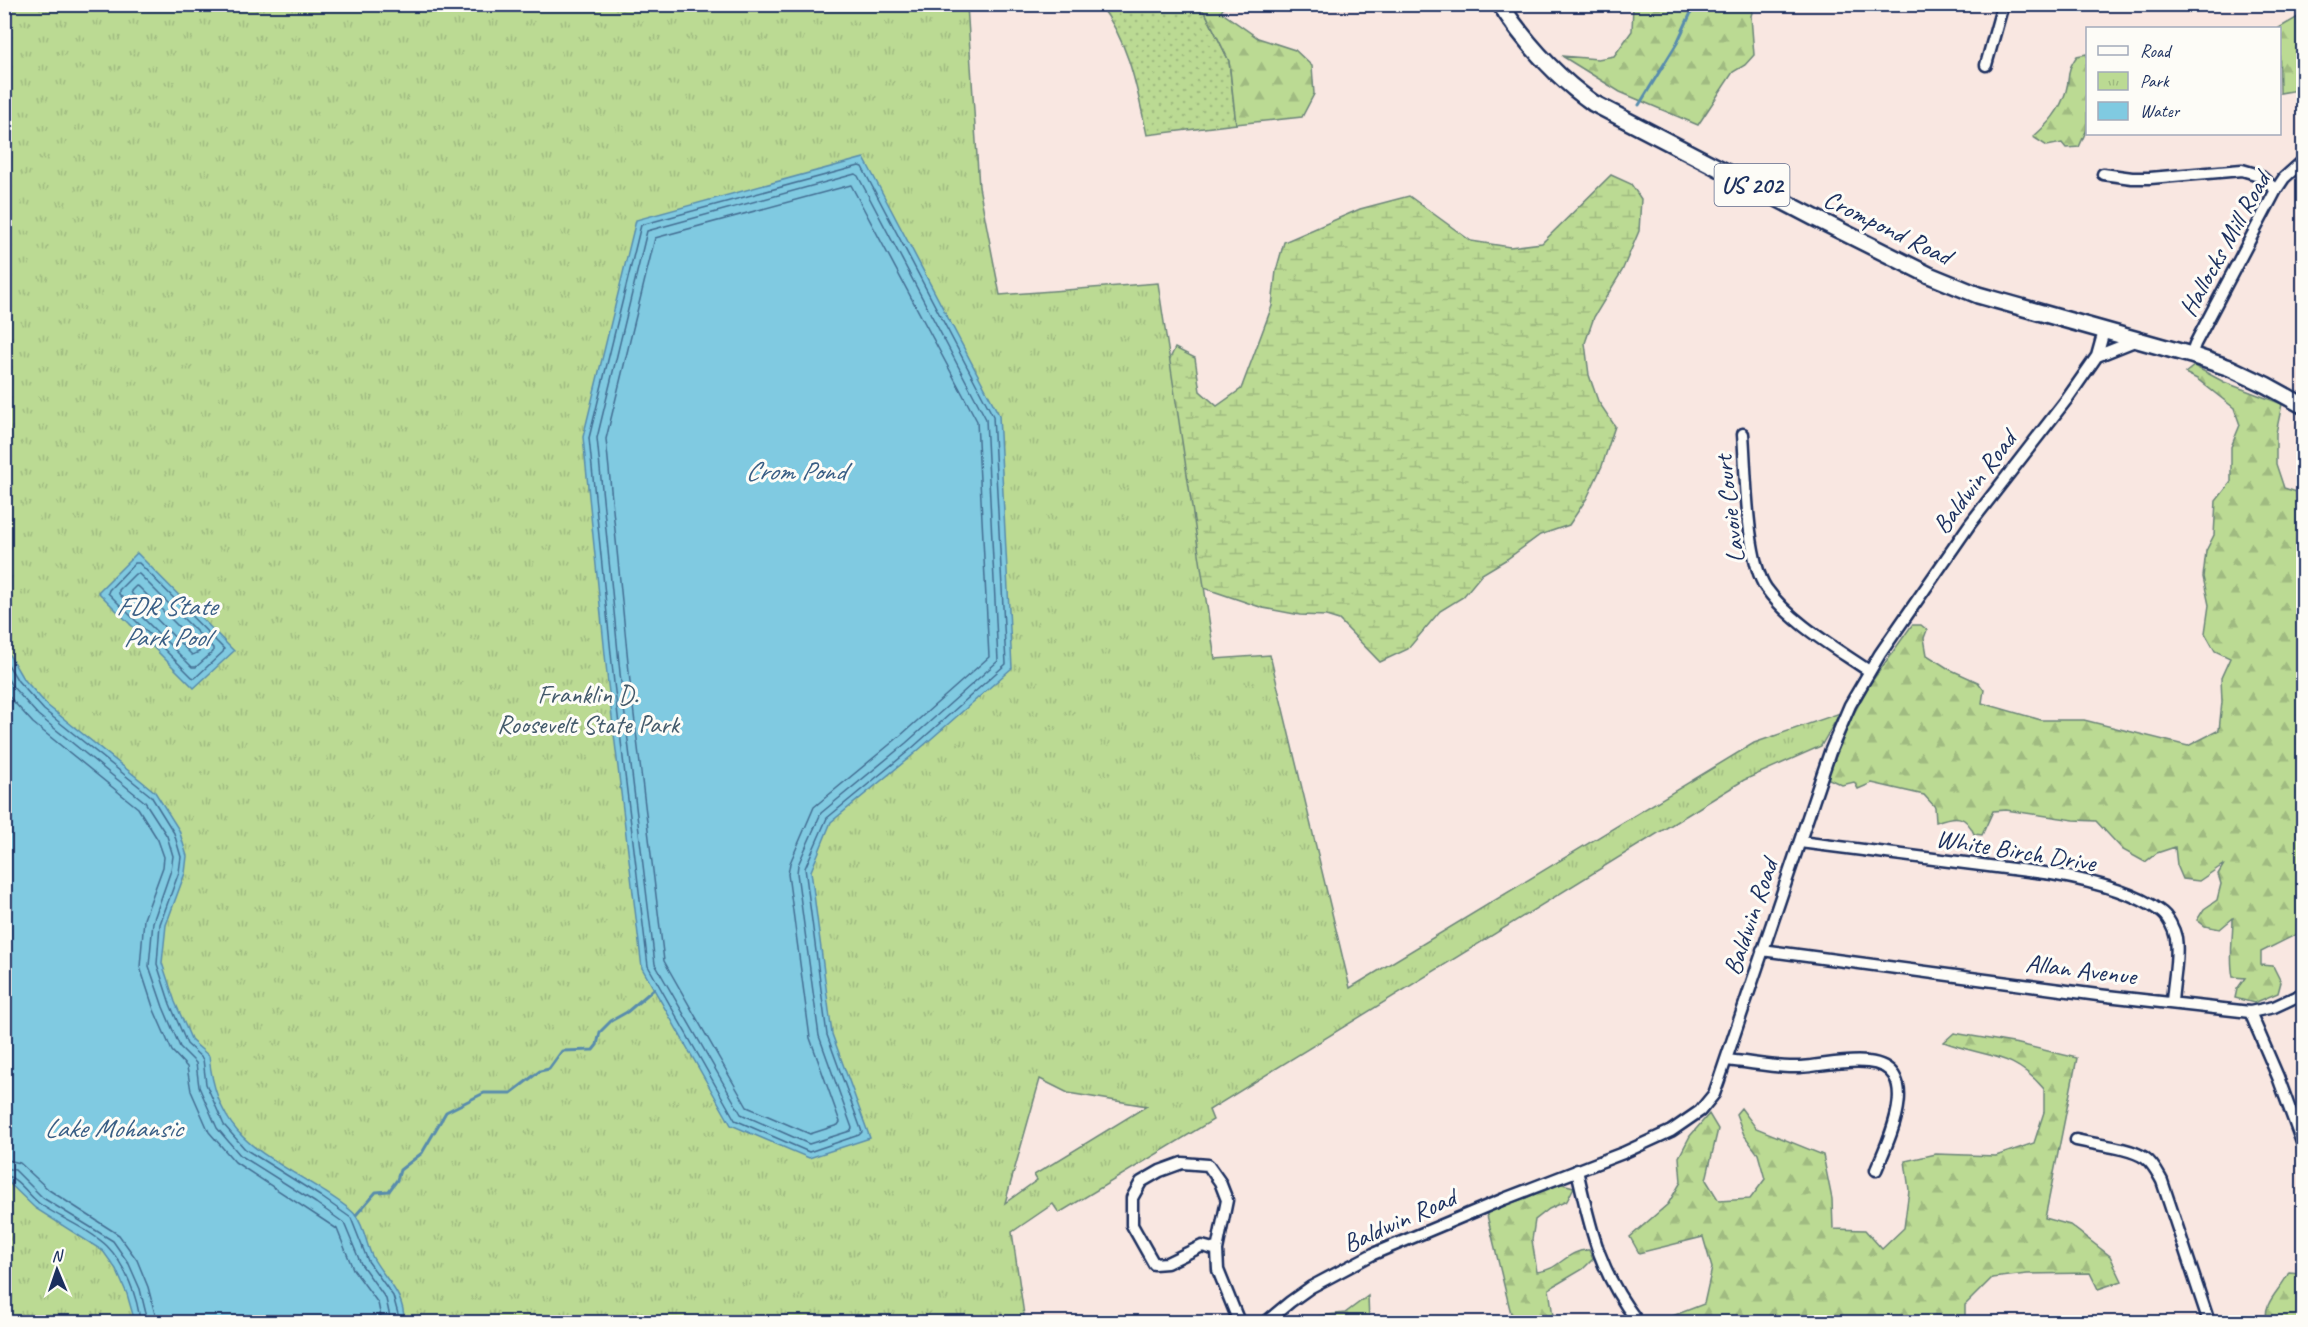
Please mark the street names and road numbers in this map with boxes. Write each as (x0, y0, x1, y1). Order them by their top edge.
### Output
street label: Hallocks Mill Road (2171, 163, 2279, 322)
road number: US 202 (1714, 164, 1790, 206)
street label: Crompond Road (1818, 182, 1961, 274)
street label: Baldwin Road (1925, 421, 2026, 540)
street label: Lavoie Court (1706, 451, 1752, 565)
street label: White Birch Drive (1934, 822, 2100, 880)
street label: Baldwin Road (1715, 851, 1787, 979)
street label: Allan Avenue (2024, 946, 2141, 993)
street label: Baldwin Road (1338, 1179, 1464, 1260)

